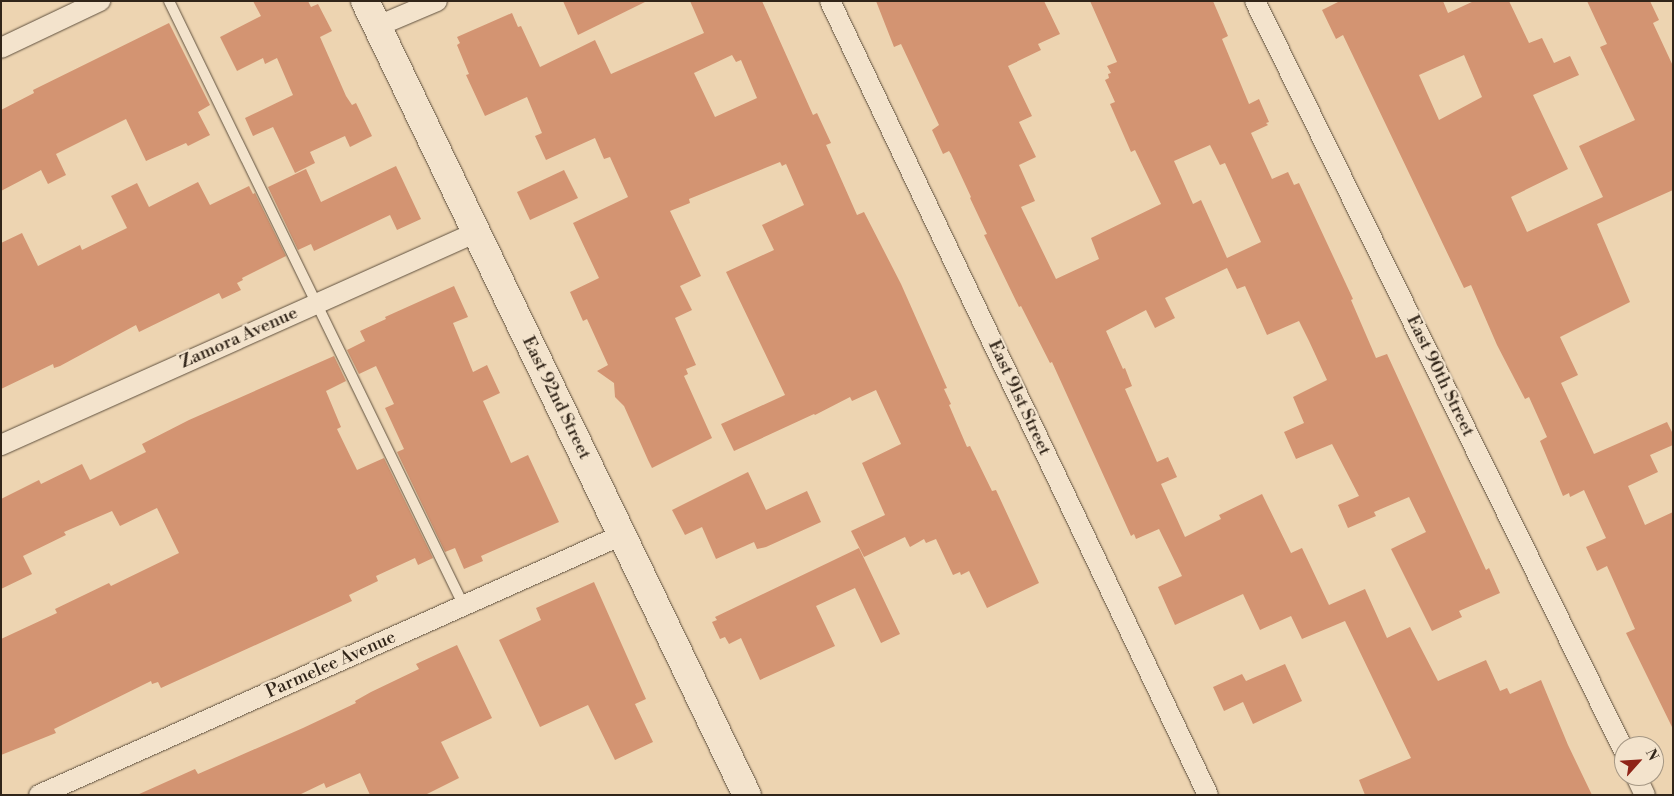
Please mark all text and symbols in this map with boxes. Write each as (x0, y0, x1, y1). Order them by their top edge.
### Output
street label: Zamora Avenue (177, 302, 301, 374)
street label: East 90th Street (1401, 312, 1479, 440)
street label: East 92nd Street (517, 333, 595, 463)
street label: East 91st Street (983, 337, 1055, 459)
street label: Parmelee Avenue (263, 627, 399, 703)
north arrow (1614, 736, 1664, 786)
text: N (1641, 746, 1662, 764)

